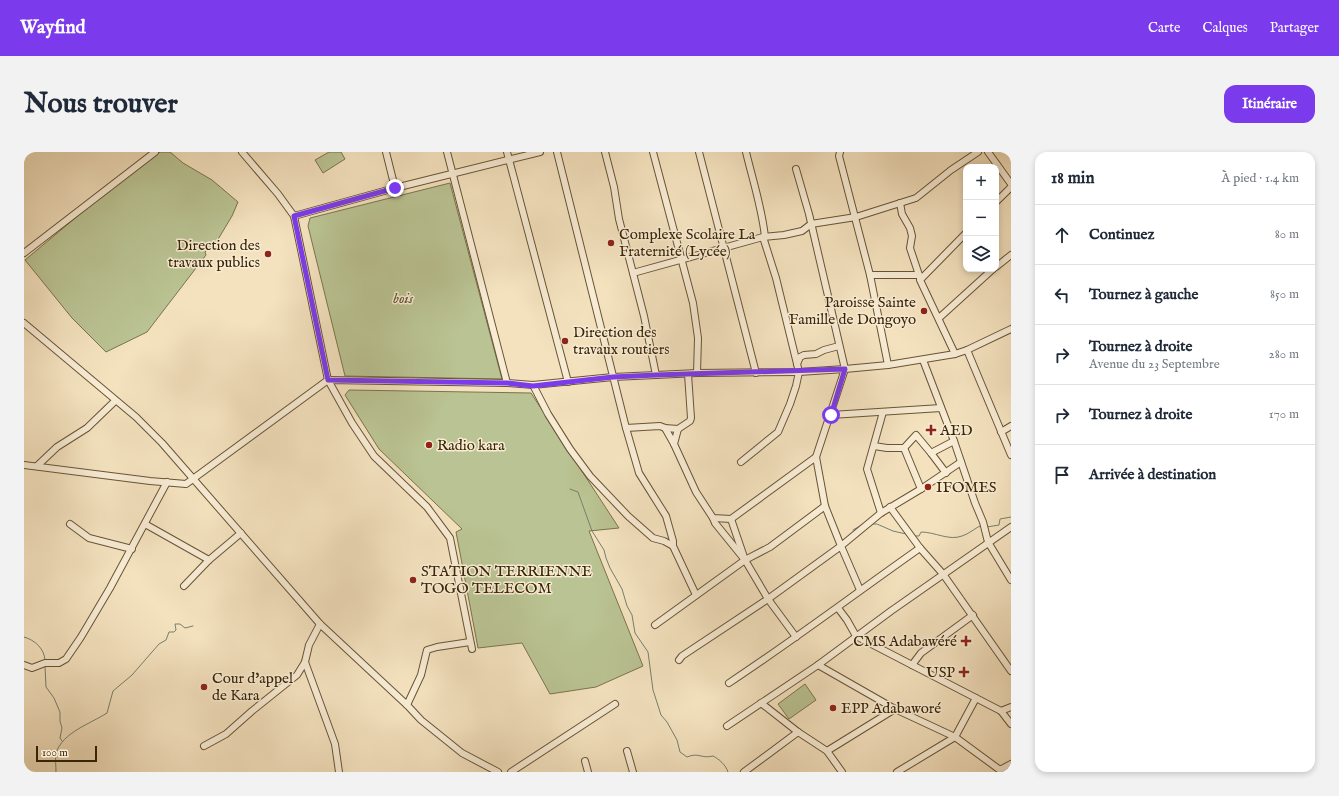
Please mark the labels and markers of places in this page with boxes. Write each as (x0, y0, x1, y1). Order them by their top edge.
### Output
place label: Complexe Scolaire La Fraternité (Lycée) (619, 225, 756, 261)
place label: Direction des travaux publics (168, 236, 260, 272)
marker: Complexe Scolaire La Fraternité (Lycée) (606, 238, 616, 248)
marker: Direction des travaux publics (263, 249, 273, 259)
place label: Paroisse Sainte Famille de Dongoyo (789, 293, 916, 329)
marker: Paroisse Sainte Famille de Dongoyo (919, 306, 929, 316)
place label: Direction des travaux routiers (573, 323, 670, 359)
marker: Direction des travaux routiers (560, 336, 570, 346)
place label: AED (939, 421, 973, 440)
marker: AED (925, 424, 937, 436)
place label: Radio kara (437, 436, 505, 455)
marker: Radio kara (424, 440, 434, 450)
place label: IFOMES (936, 478, 996, 497)
marker: IFOMES (923, 482, 933, 492)
place label: STATION TERRIENNE TOGO TELECOM (421, 562, 592, 598)
marker: STATION TERRIENNE TOGO TELECOM (408, 575, 418, 585)
place label: CMS Adabawéré (853, 632, 957, 651)
marker: CMS Adabawéré (960, 635, 972, 647)
place label: USP (926, 663, 955, 682)
marker: USP (958, 666, 970, 678)
place label: Cour d'appel de Kara (212, 669, 294, 705)
marker: Cour d'appel de Kara (199, 682, 209, 692)
place label: EPP Adabaworé (841, 699, 941, 718)
marker: EPP Adabaworé (828, 703, 838, 713)

